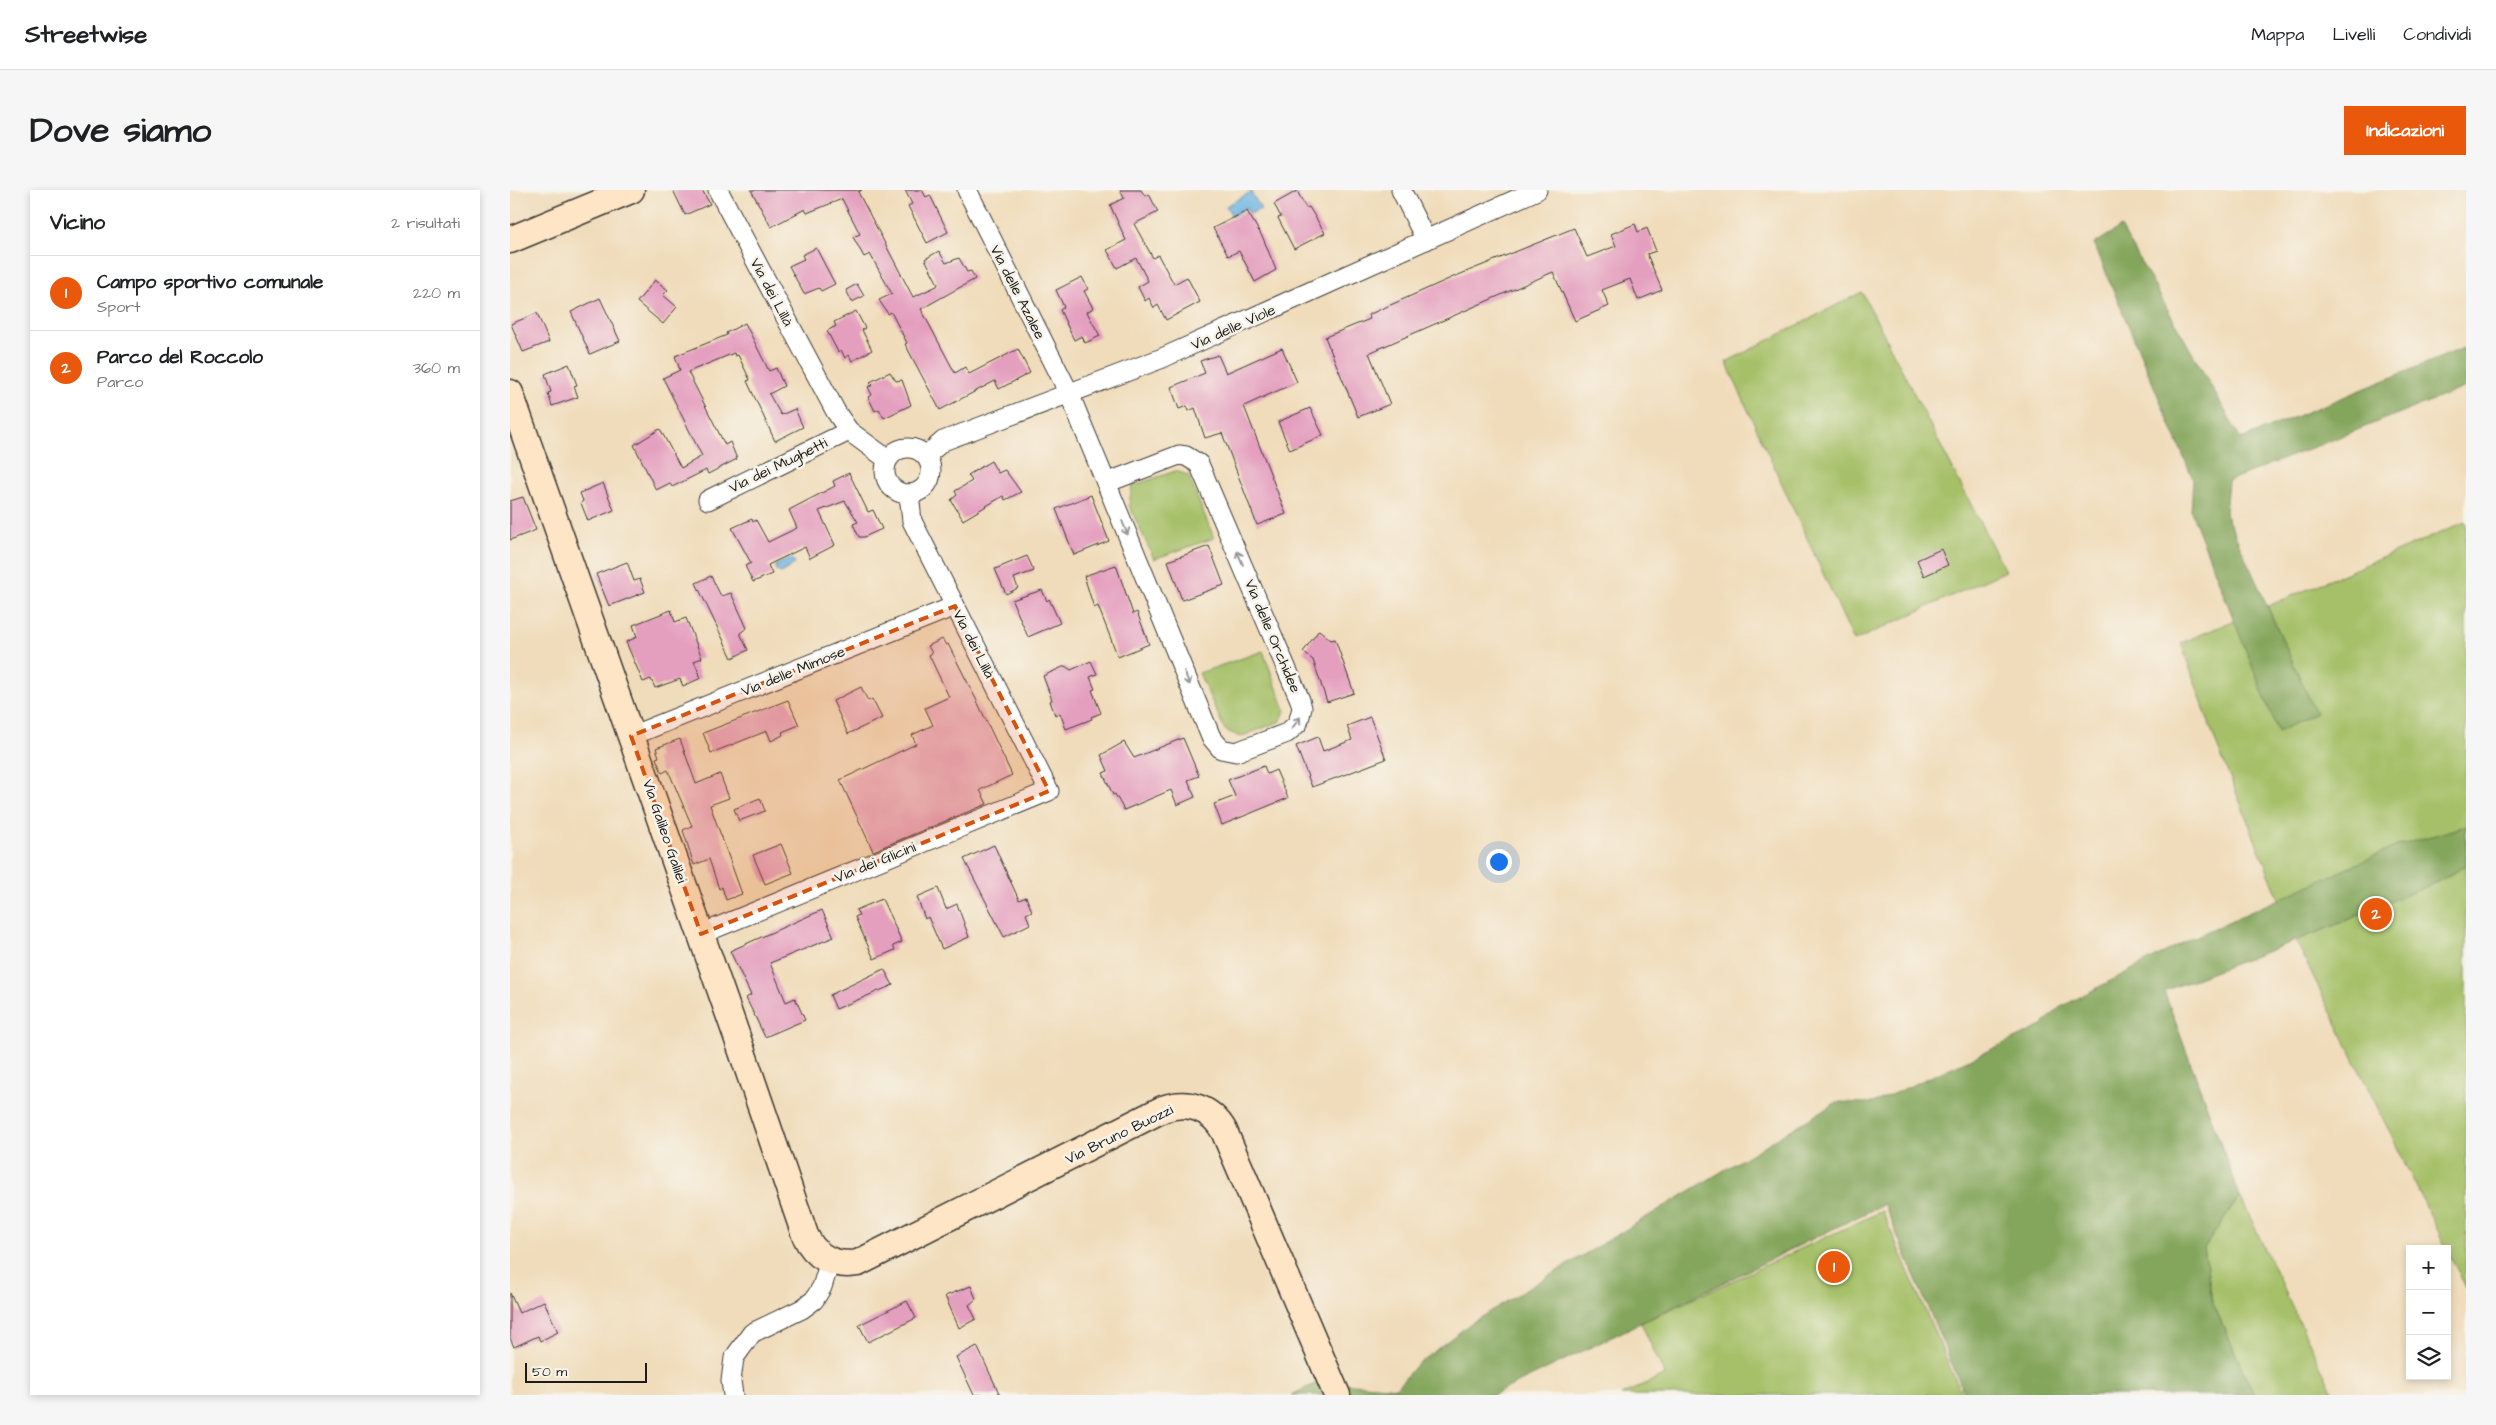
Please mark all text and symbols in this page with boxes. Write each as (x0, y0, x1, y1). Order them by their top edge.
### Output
text: Streetwise (25, 18, 147, 52)
text: Mappa (2251, 22, 2305, 47)
text: Livelli (2333, 22, 2375, 47)
text: Condividi (2403, 22, 2471, 47)
text: Dove siamo (30, 106, 211, 155)
button: Indicazioni (2344, 106, 2466, 155)
text: Vicino (50, 208, 105, 237)
text: 2 risultati (391, 212, 460, 234)
street label: Via delle Azalee (985, 241, 1050, 343)
street label: Via dei Lillà (745, 254, 798, 330)
text: Campo sportivo comunale (97, 269, 323, 296)
text: 1 (65, 282, 67, 304)
text: 220 m (413, 282, 460, 304)
text: Sport (97, 296, 140, 318)
street label: Via delle Viole (1188, 299, 1279, 355)
text: Parco del Roccolo (97, 344, 263, 371)
text: 2 (61, 357, 71, 379)
text: 360 m (413, 357, 460, 379)
text: Parco (97, 371, 143, 393)
street label: Via dei Mughetti (725, 432, 832, 499)
one-way arrow (1121, 520, 1130, 535)
one-way arrow (1235, 551, 1245, 566)
street label: Via delle Orchidee (1239, 576, 1306, 696)
street label: Via dei Lillà (947, 606, 1000, 682)
street label: Via delle Mimose (738, 641, 848, 702)
one-way arrow (1183, 670, 1192, 686)
one-way arrow (1291, 716, 1301, 730)
street label: Via Galileo Galilei (637, 777, 692, 886)
street label: Via dei Glicini (831, 836, 920, 888)
your location (1486, 849, 1512, 875)
pin: 2 (2360, 895, 2392, 933)
street label: Via Bruno Buozzi (1062, 1099, 1177, 1170)
map controls (2406, 1245, 2451, 1380)
button: + (2406, 1245, 2451, 1290)
pin: 1 (1818, 1248, 1850, 1286)
button: − (2406, 1290, 2451, 1335)
button: layers (2406, 1335, 2451, 1380)
scale bar (525, 1360, 648, 1383)
text: 50 m (532, 1362, 567, 1382)

